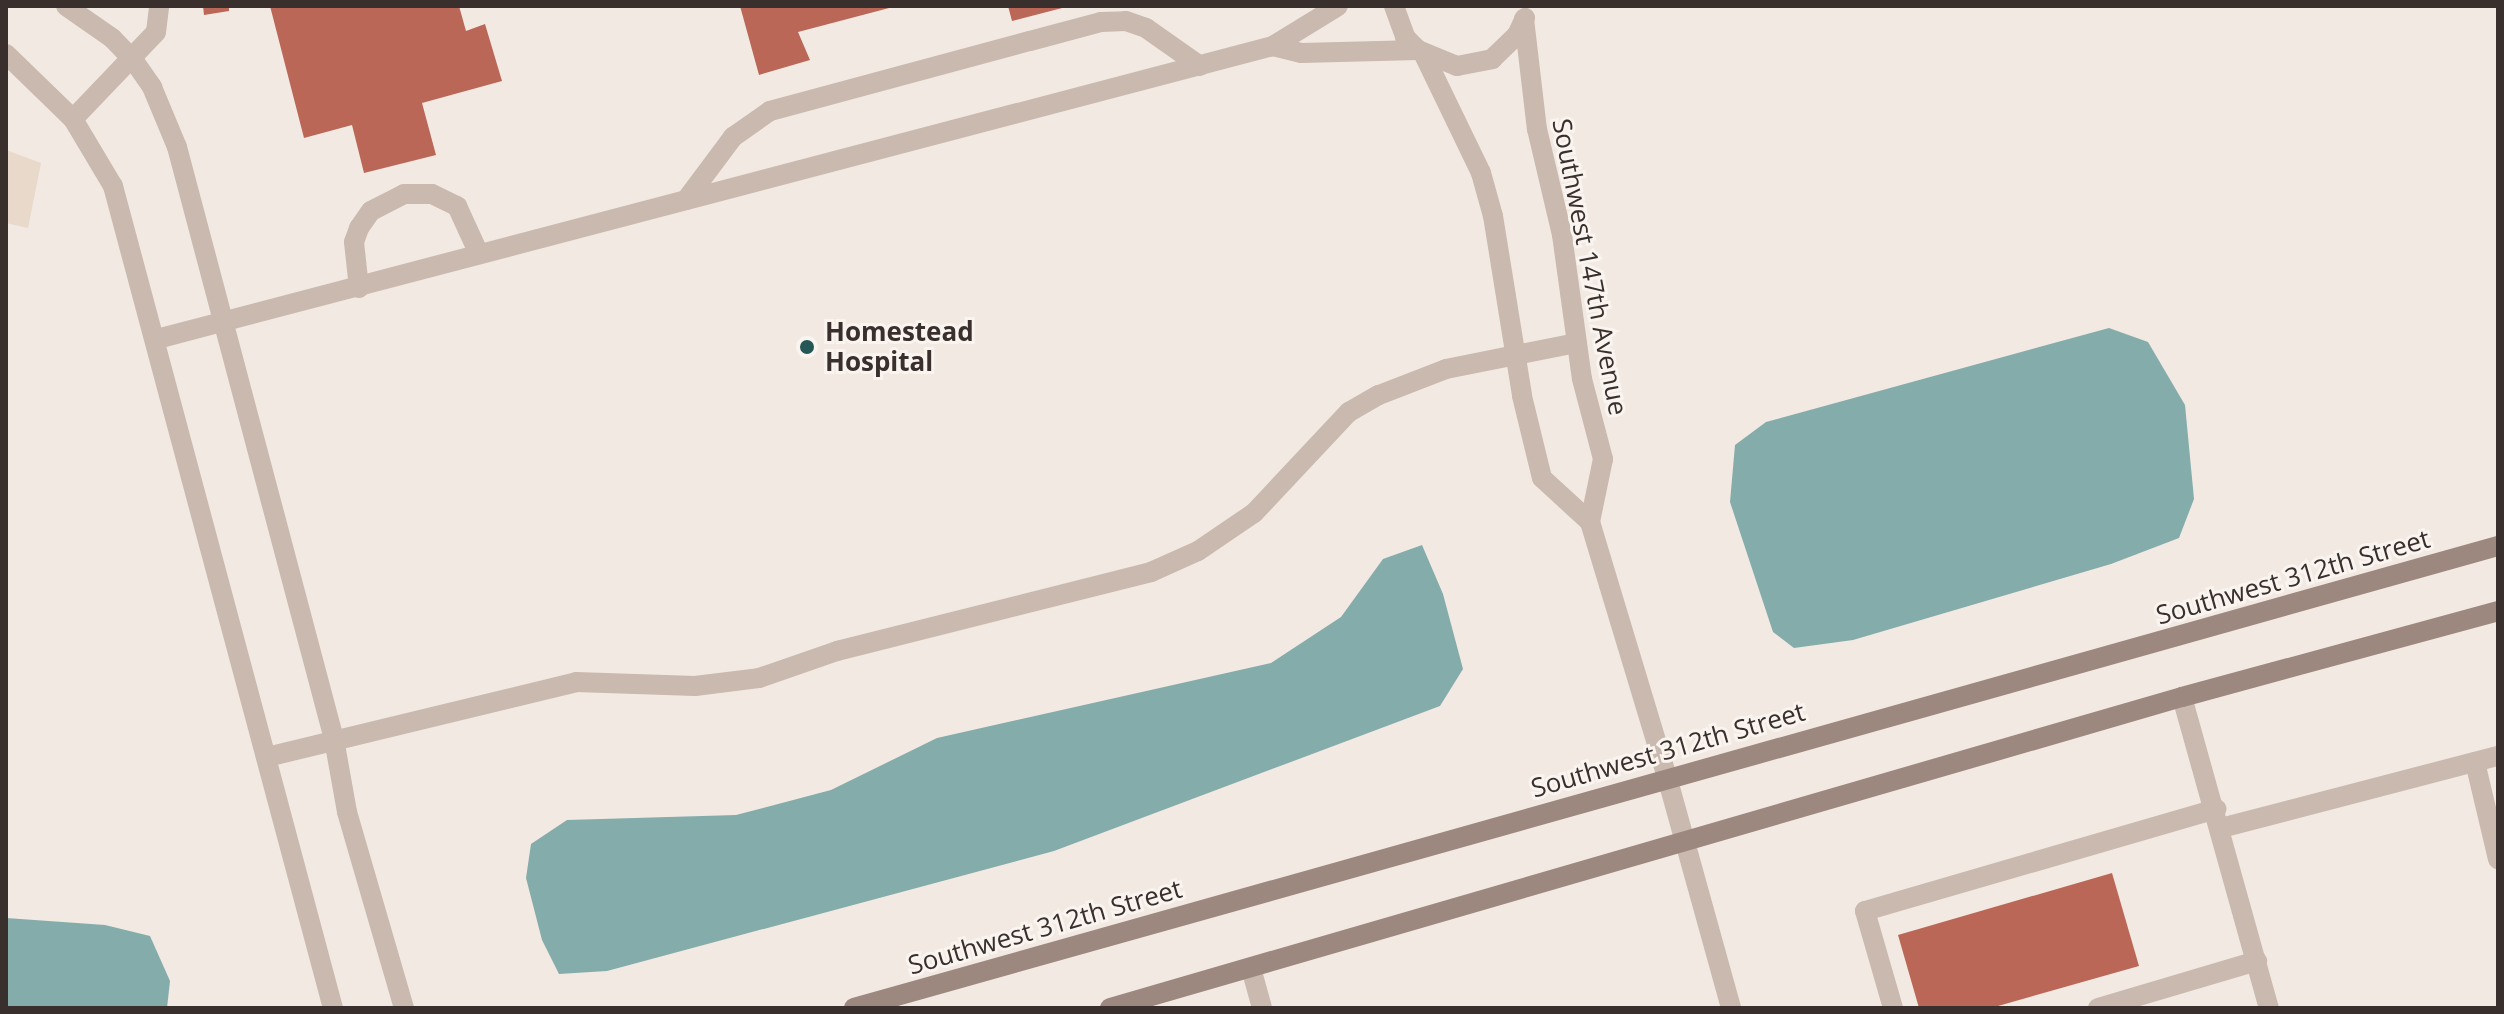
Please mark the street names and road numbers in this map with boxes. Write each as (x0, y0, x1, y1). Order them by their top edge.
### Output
street label: Southwest 147th Avenue (1546, 116, 1634, 418)
street label: Southwest 312th Street (2152, 523, 2434, 631)
street label: Southwest 312th Street (1527, 696, 1809, 804)
street label: Southwest 312th Street (904, 873, 1186, 981)

